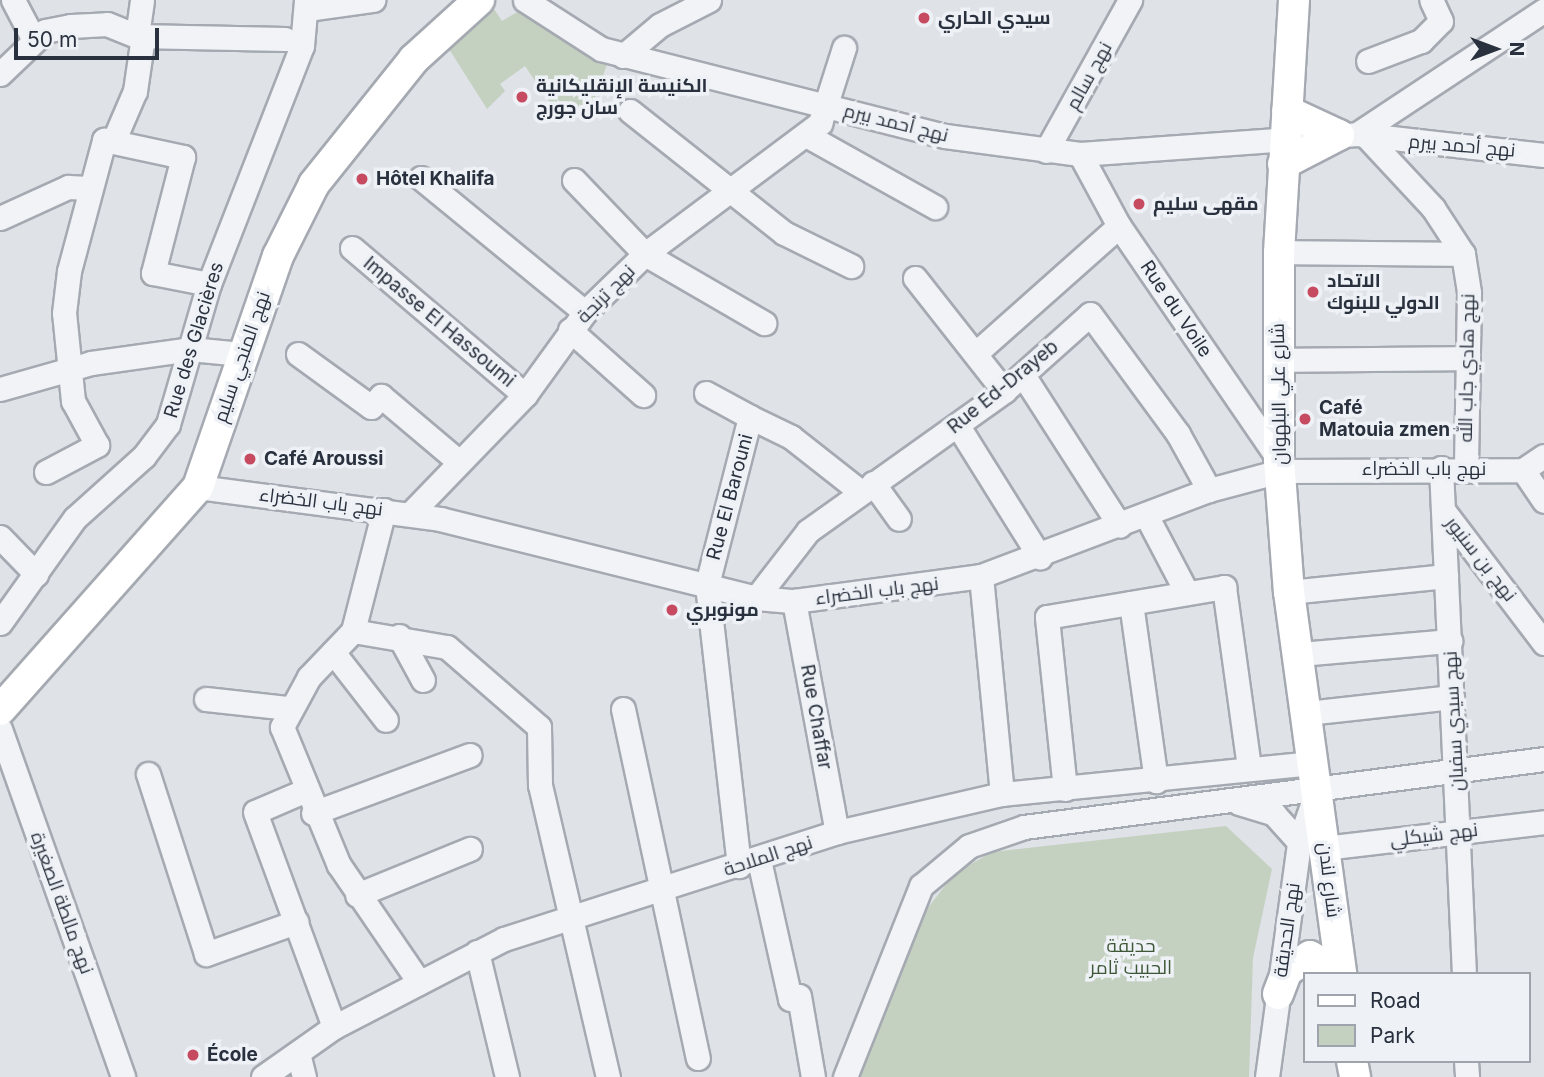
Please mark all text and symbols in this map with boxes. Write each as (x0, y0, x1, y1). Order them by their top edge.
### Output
place label: سيدي الحاري (938, 7, 1051, 29)
marker: سيدي الحاري (916, 10, 932, 26)
scale bar (18, 14, 163, 58)
north arrow (1460, 14, 1530, 84)
text: 50 m (27, 27, 77, 52)
street label: نهج سالم (1061, 38, 1117, 114)
text: N (1505, 42, 1528, 56)
place label: الكنيسة الإنقليكانية سان جورج (536, 75, 707, 119)
marker: الكنيسة الإنقليكانية سان جورج (514, 89, 530, 105)
street label: نهج أحمد بيرم (841, 99, 951, 147)
street label: نهج أحمد بيرم (1408, 130, 1516, 162)
place label: Hôtel Khalifa (376, 168, 495, 190)
marker: Hôtel Khalifa (354, 171, 370, 187)
place label: مقهى سليم (1153, 193, 1259, 215)
marker: مقهى سليم (1131, 196, 1147, 212)
street label: Impasse El Hassoumi (359, 252, 519, 392)
street label: Rue du Voile (1135, 256, 1217, 362)
street label: Rue des Glacières (159, 259, 229, 421)
street label: نهج ترنجة (572, 260, 640, 328)
place label: الاتحاد الدولي للبنوك (1327, 270, 1440, 314)
marker: الاتحاد الدولي للبنوك (1305, 284, 1321, 300)
street label: نهج المنجي سليم (209, 289, 275, 425)
street label: نهج هادي جاب الله (1454, 293, 1480, 443)
street label: شارع علي البلهوان (1266, 323, 1292, 465)
street label: Rue Ed-Drayeb (943, 335, 1063, 439)
place label: Café Matouia zmen (1319, 397, 1450, 441)
marker: Café Matouia zmen (1297, 411, 1313, 427)
street label: Rue El Barouni (702, 431, 758, 563)
place label: Café Aroussi (264, 448, 383, 470)
marker: Café Aroussi (242, 451, 258, 467)
street label: نهج باب الخضراء (1362, 458, 1486, 480)
street label: نهج باب الخضراء (258, 483, 384, 521)
street label: نهج بن سنيور (1441, 512, 1521, 606)
street label: نهج باب الخضراء (814, 572, 940, 610)
place label: مونوبري (686, 599, 759, 621)
marker: مونوبري (664, 602, 680, 618)
street label: نهج سيدي سفيان (1439, 650, 1469, 792)
street label: Rue Chaffar (796, 663, 836, 771)
street label: نهج شيكلي (1389, 818, 1479, 852)
street label: نهج مالطة الصغيرة (26, 829, 98, 977)
street label: نهج الملاحة (721, 831, 815, 881)
street label: شارع لندن (1313, 841, 1345, 919)
street label: نهج الحديقة (1269, 881, 1305, 979)
park label: حديقة الحبيب ثامر (1090, 935, 1172, 979)
legend (1302, 972, 1530, 1063)
text: Road (1370, 988, 1421, 1013)
text: Park (1370, 1023, 1415, 1048)
place label: École (207, 1044, 258, 1066)
marker: École (185, 1047, 201, 1063)

